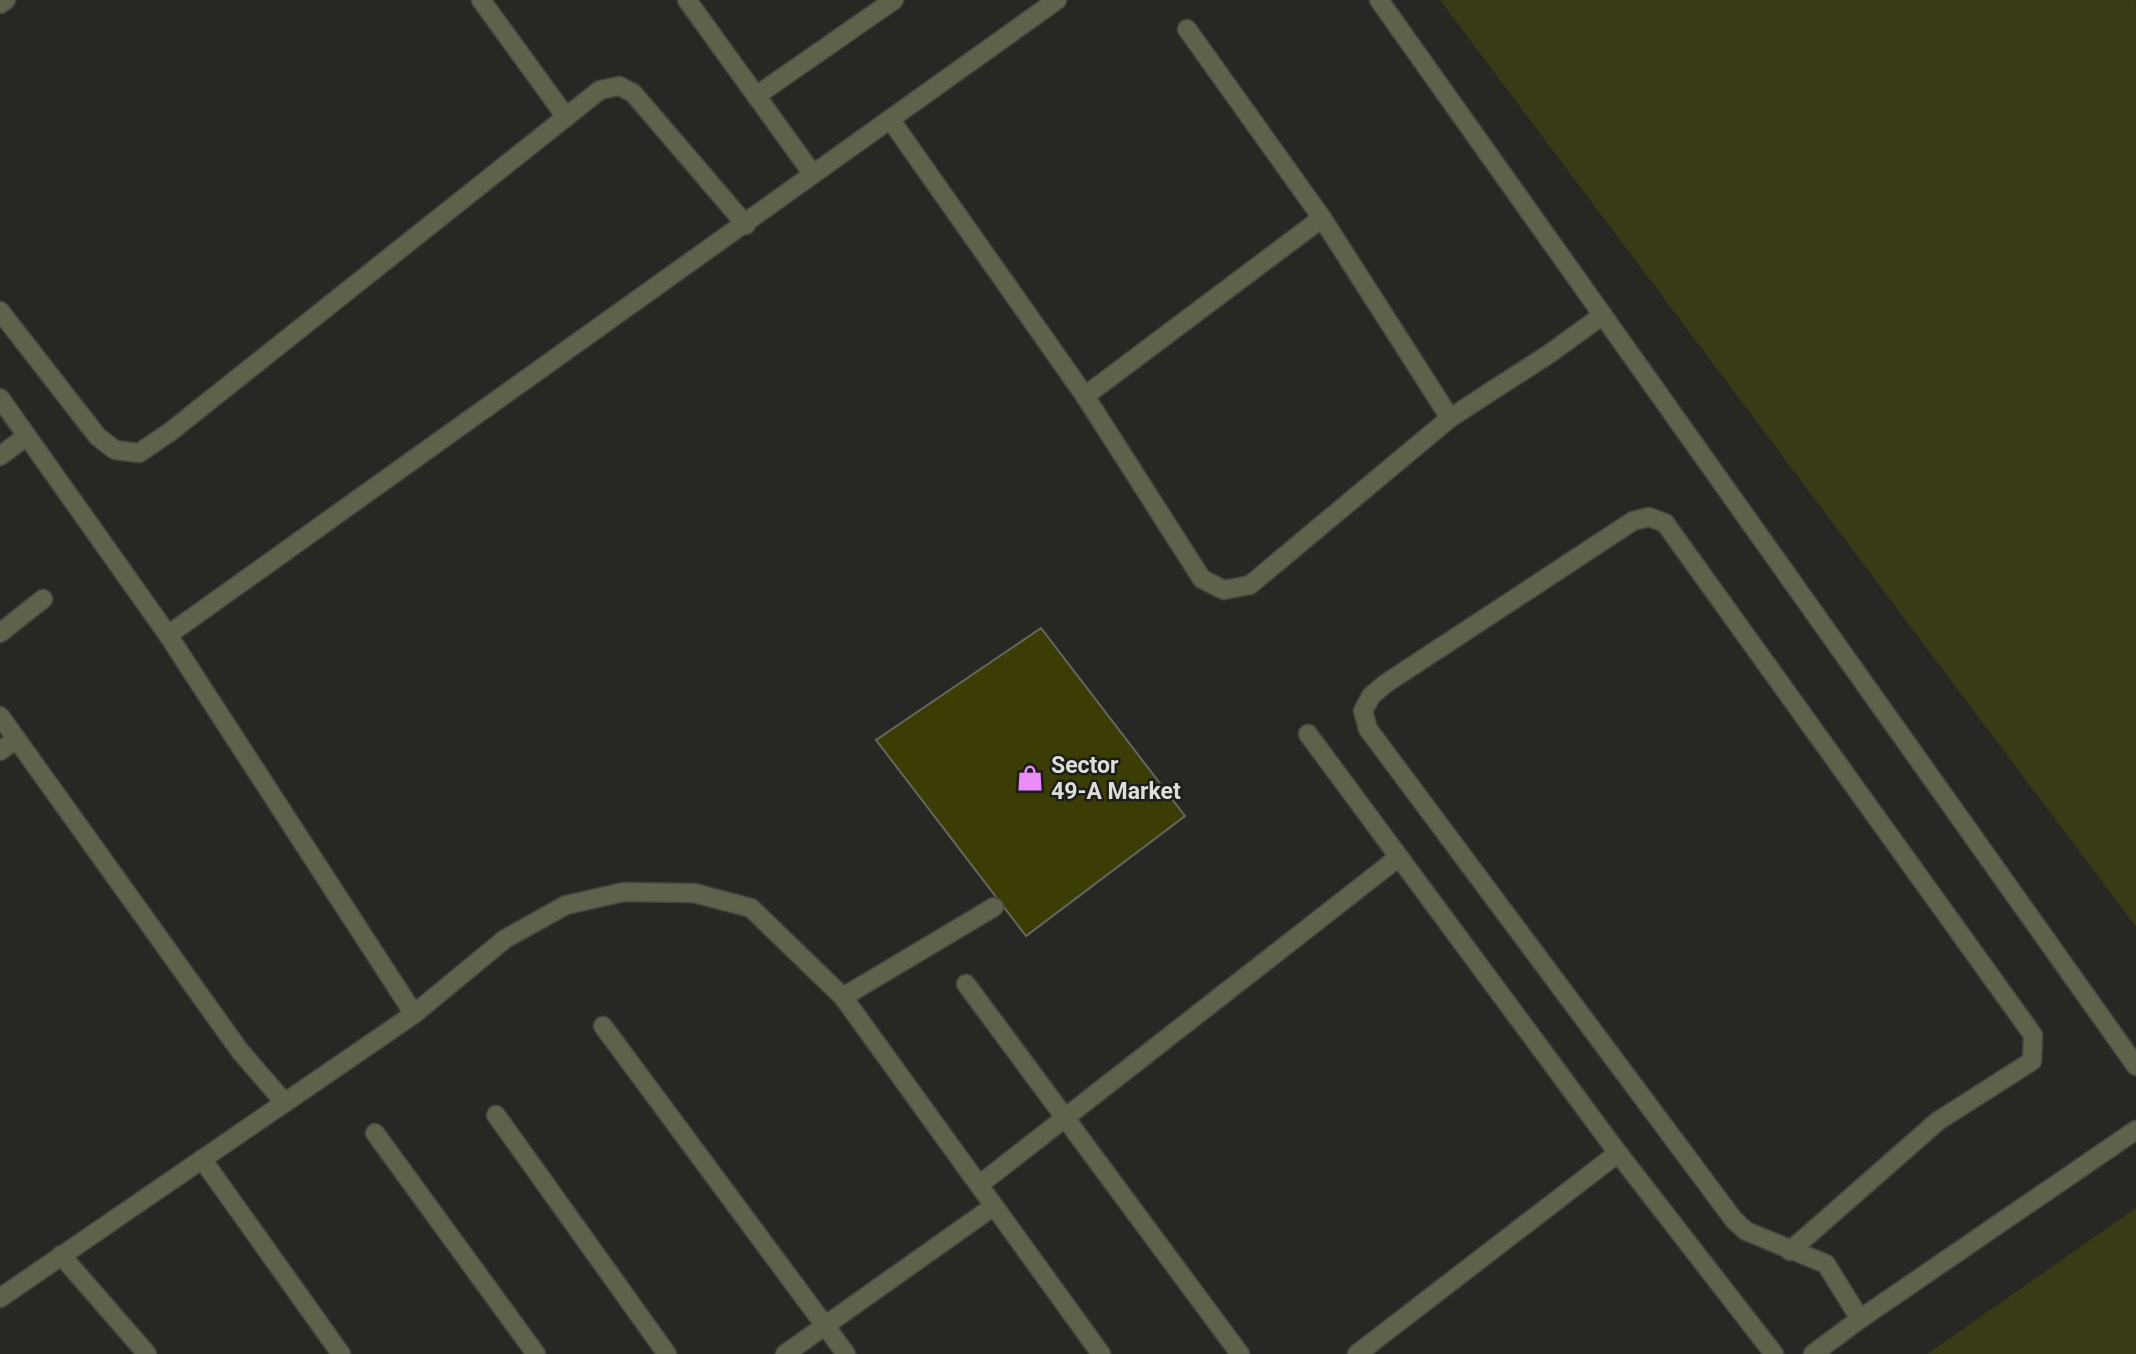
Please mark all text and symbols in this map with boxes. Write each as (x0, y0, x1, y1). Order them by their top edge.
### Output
place label: Sector 49-A Market (1051, 752, 1181, 805)
shop icon: Sector 49-A Market (1015, 763, 1045, 793)

